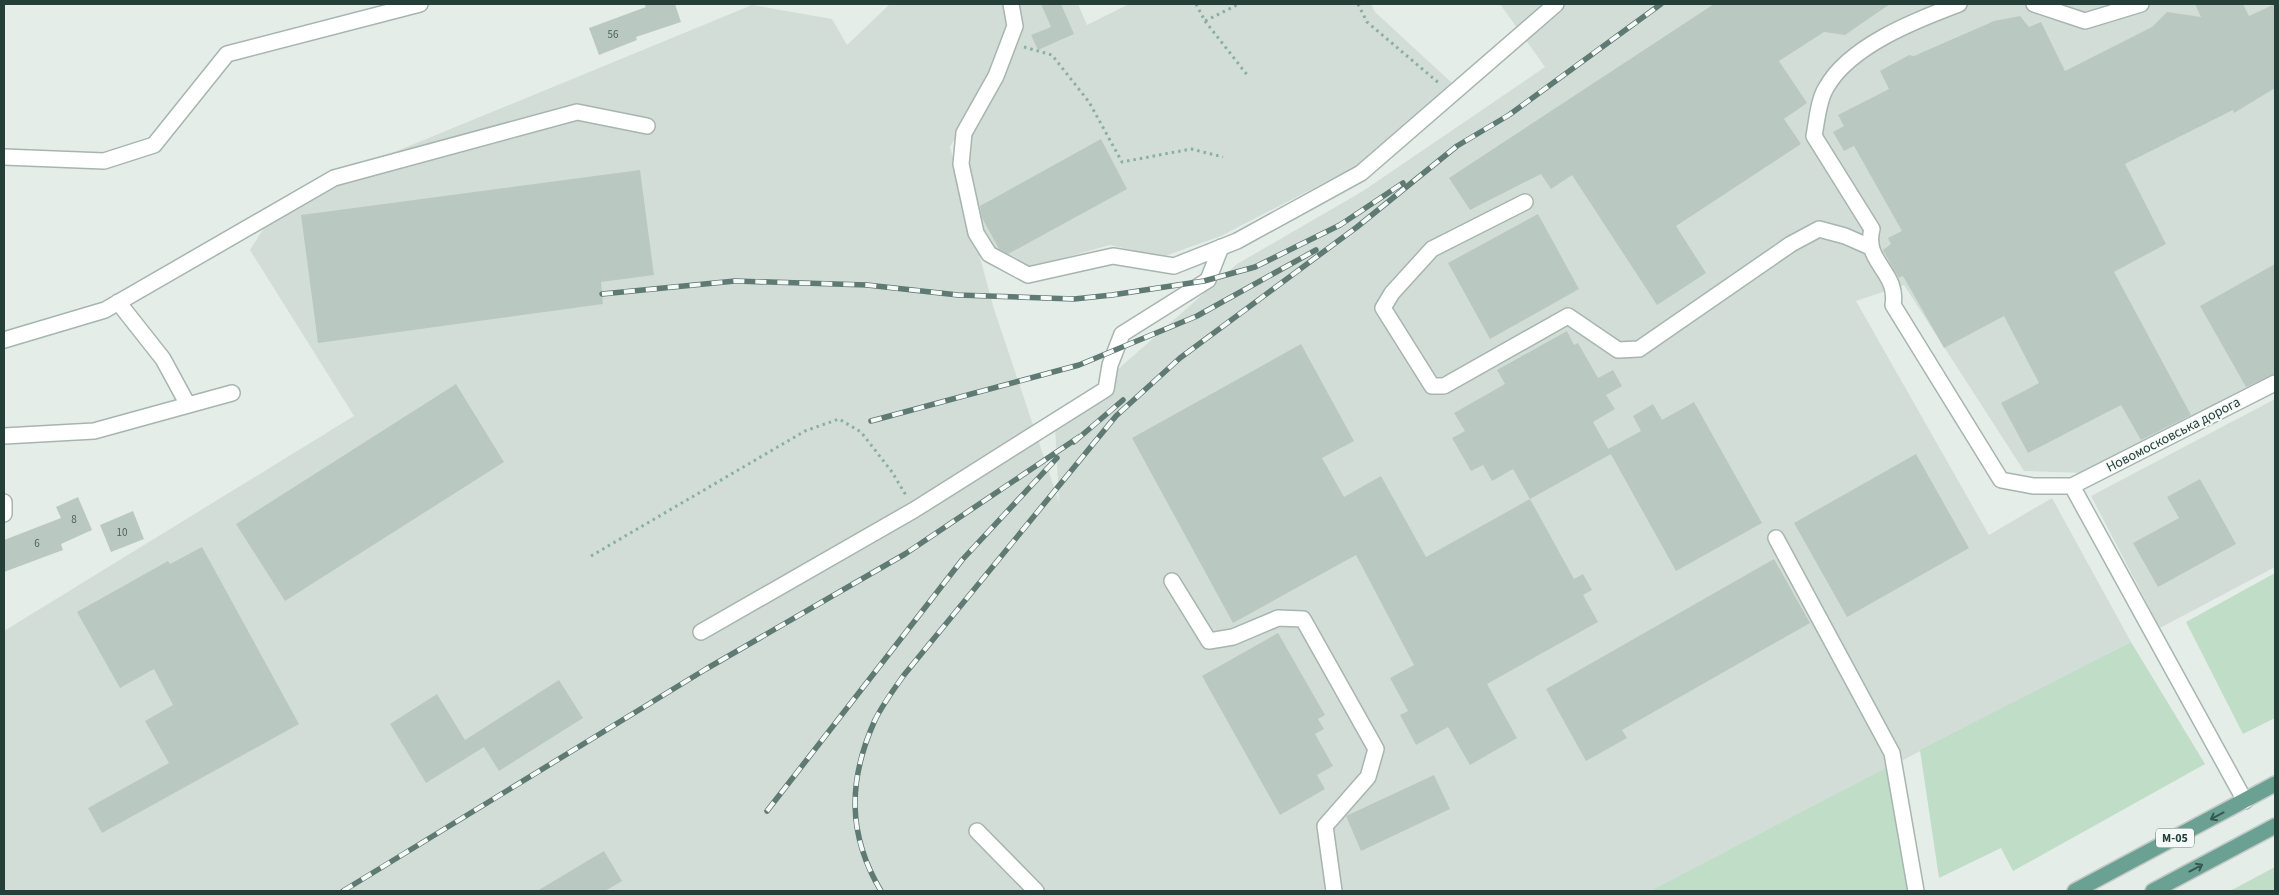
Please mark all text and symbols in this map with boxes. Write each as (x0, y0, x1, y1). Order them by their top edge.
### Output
house number: 56 (608, 27, 619, 42)
street label: Новомосковська дорога (2103, 392, 2244, 477)
house number: 8 (71, 512, 77, 527)
house number: 10 (117, 525, 127, 540)
house number: 6 (34, 536, 40, 551)
one-way arrow (2210, 812, 2225, 821)
road number: М-05 (2156, 828, 2194, 848)
one-way arrow (2188, 863, 2203, 873)

